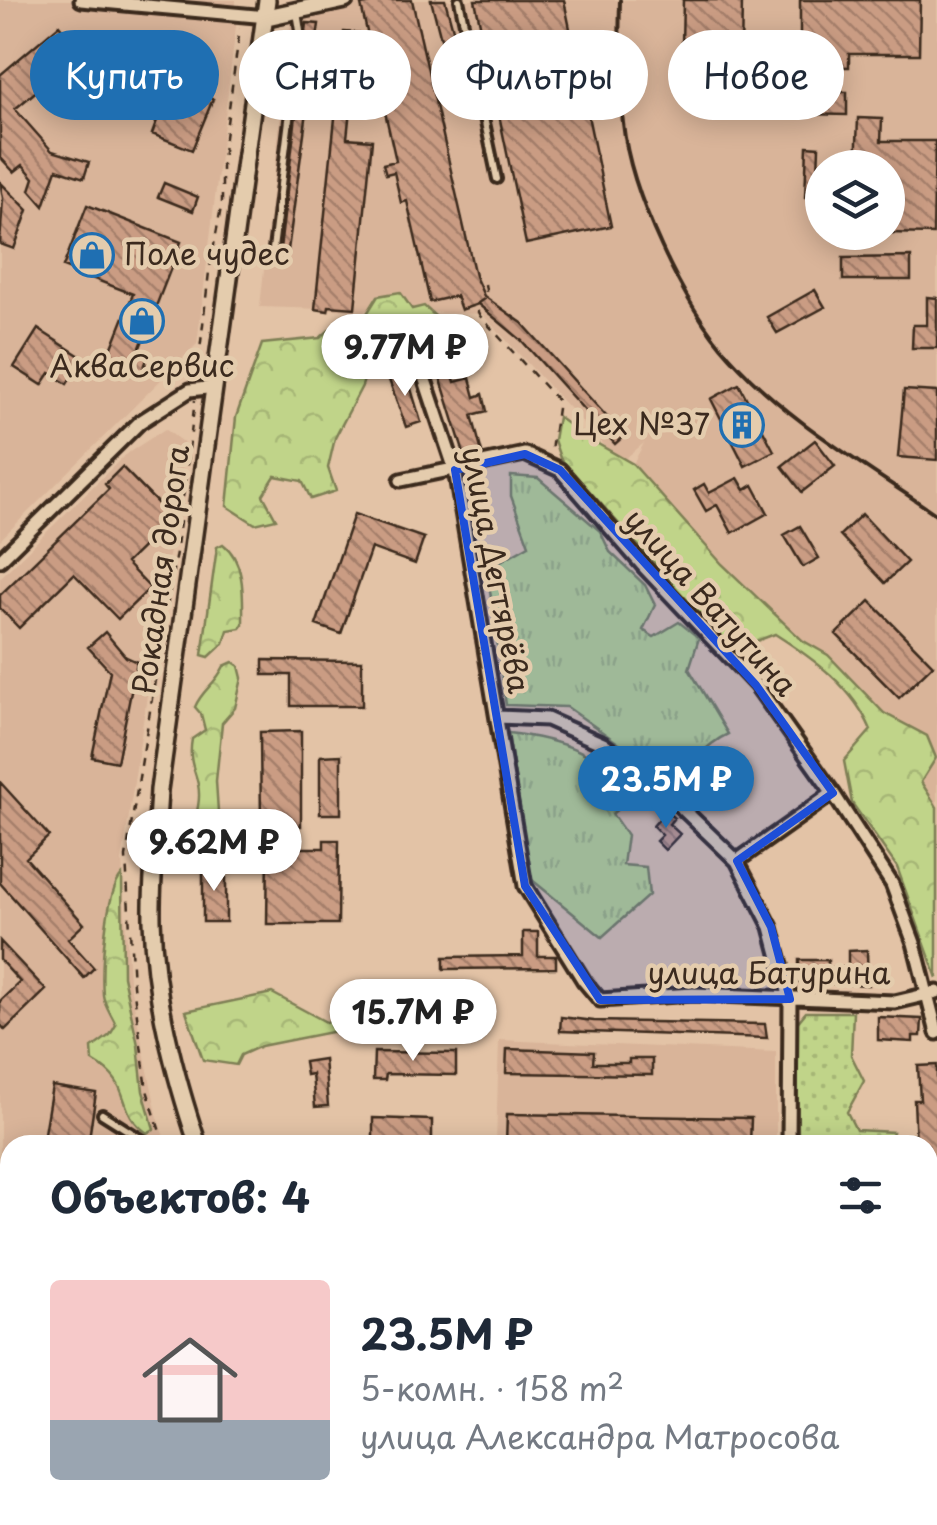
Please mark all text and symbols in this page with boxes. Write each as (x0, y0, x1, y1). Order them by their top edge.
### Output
chip: Купить (30, 30, 219, 120)
chip: Снять (239, 30, 411, 120)
chip: Фильтры (431, 30, 648, 120)
chip: Новое (668, 30, 844, 120)
map controls (805, 150, 905, 250)
button: layers (805, 150, 905, 250)
place label: Поле чудес (124, 230, 290, 275)
shop icon: Поле чудес (69, 232, 115, 278)
shop icon: АкваСервис (119, 298, 165, 344)
pin: 9.77M ₽ (313, 314, 497, 399)
text: 9.77M ₽ (343, 322, 467, 370)
place label: АкваСервис (50, 342, 234, 387)
place label: Цех №37 (573, 400, 710, 445)
building icon: Цех №37 (719, 402, 765, 448)
street label: Рокадная дорога (120, 442, 199, 697)
street label: улица Дегтярёва (451, 442, 544, 697)
street label: улица Ватутина (615, 497, 809, 705)
pin: 23.5M ₽ (574, 746, 758, 831)
text: 23.5M ₽ (600, 754, 732, 802)
pin: 9.62M ₽ (122, 809, 306, 894)
text: 9.62M ₽ (149, 817, 279, 865)
street label: улица Батурина (648, 949, 891, 994)
pin: 15.7M ₽ (321, 979, 505, 1064)
text: 15.7M ₽ (352, 987, 474, 1035)
text: Объектов: 4 (50, 1164, 310, 1227)
icon: filters (833, 1168, 888, 1223)
text: 23.5M ₽ (360, 1301, 533, 1364)
icon: home (130, 1320, 250, 1440)
text: 5-комн. · 158 m² (360, 1364, 624, 1412)
text: улица Александра Матросова (360, 1412, 839, 1460)

